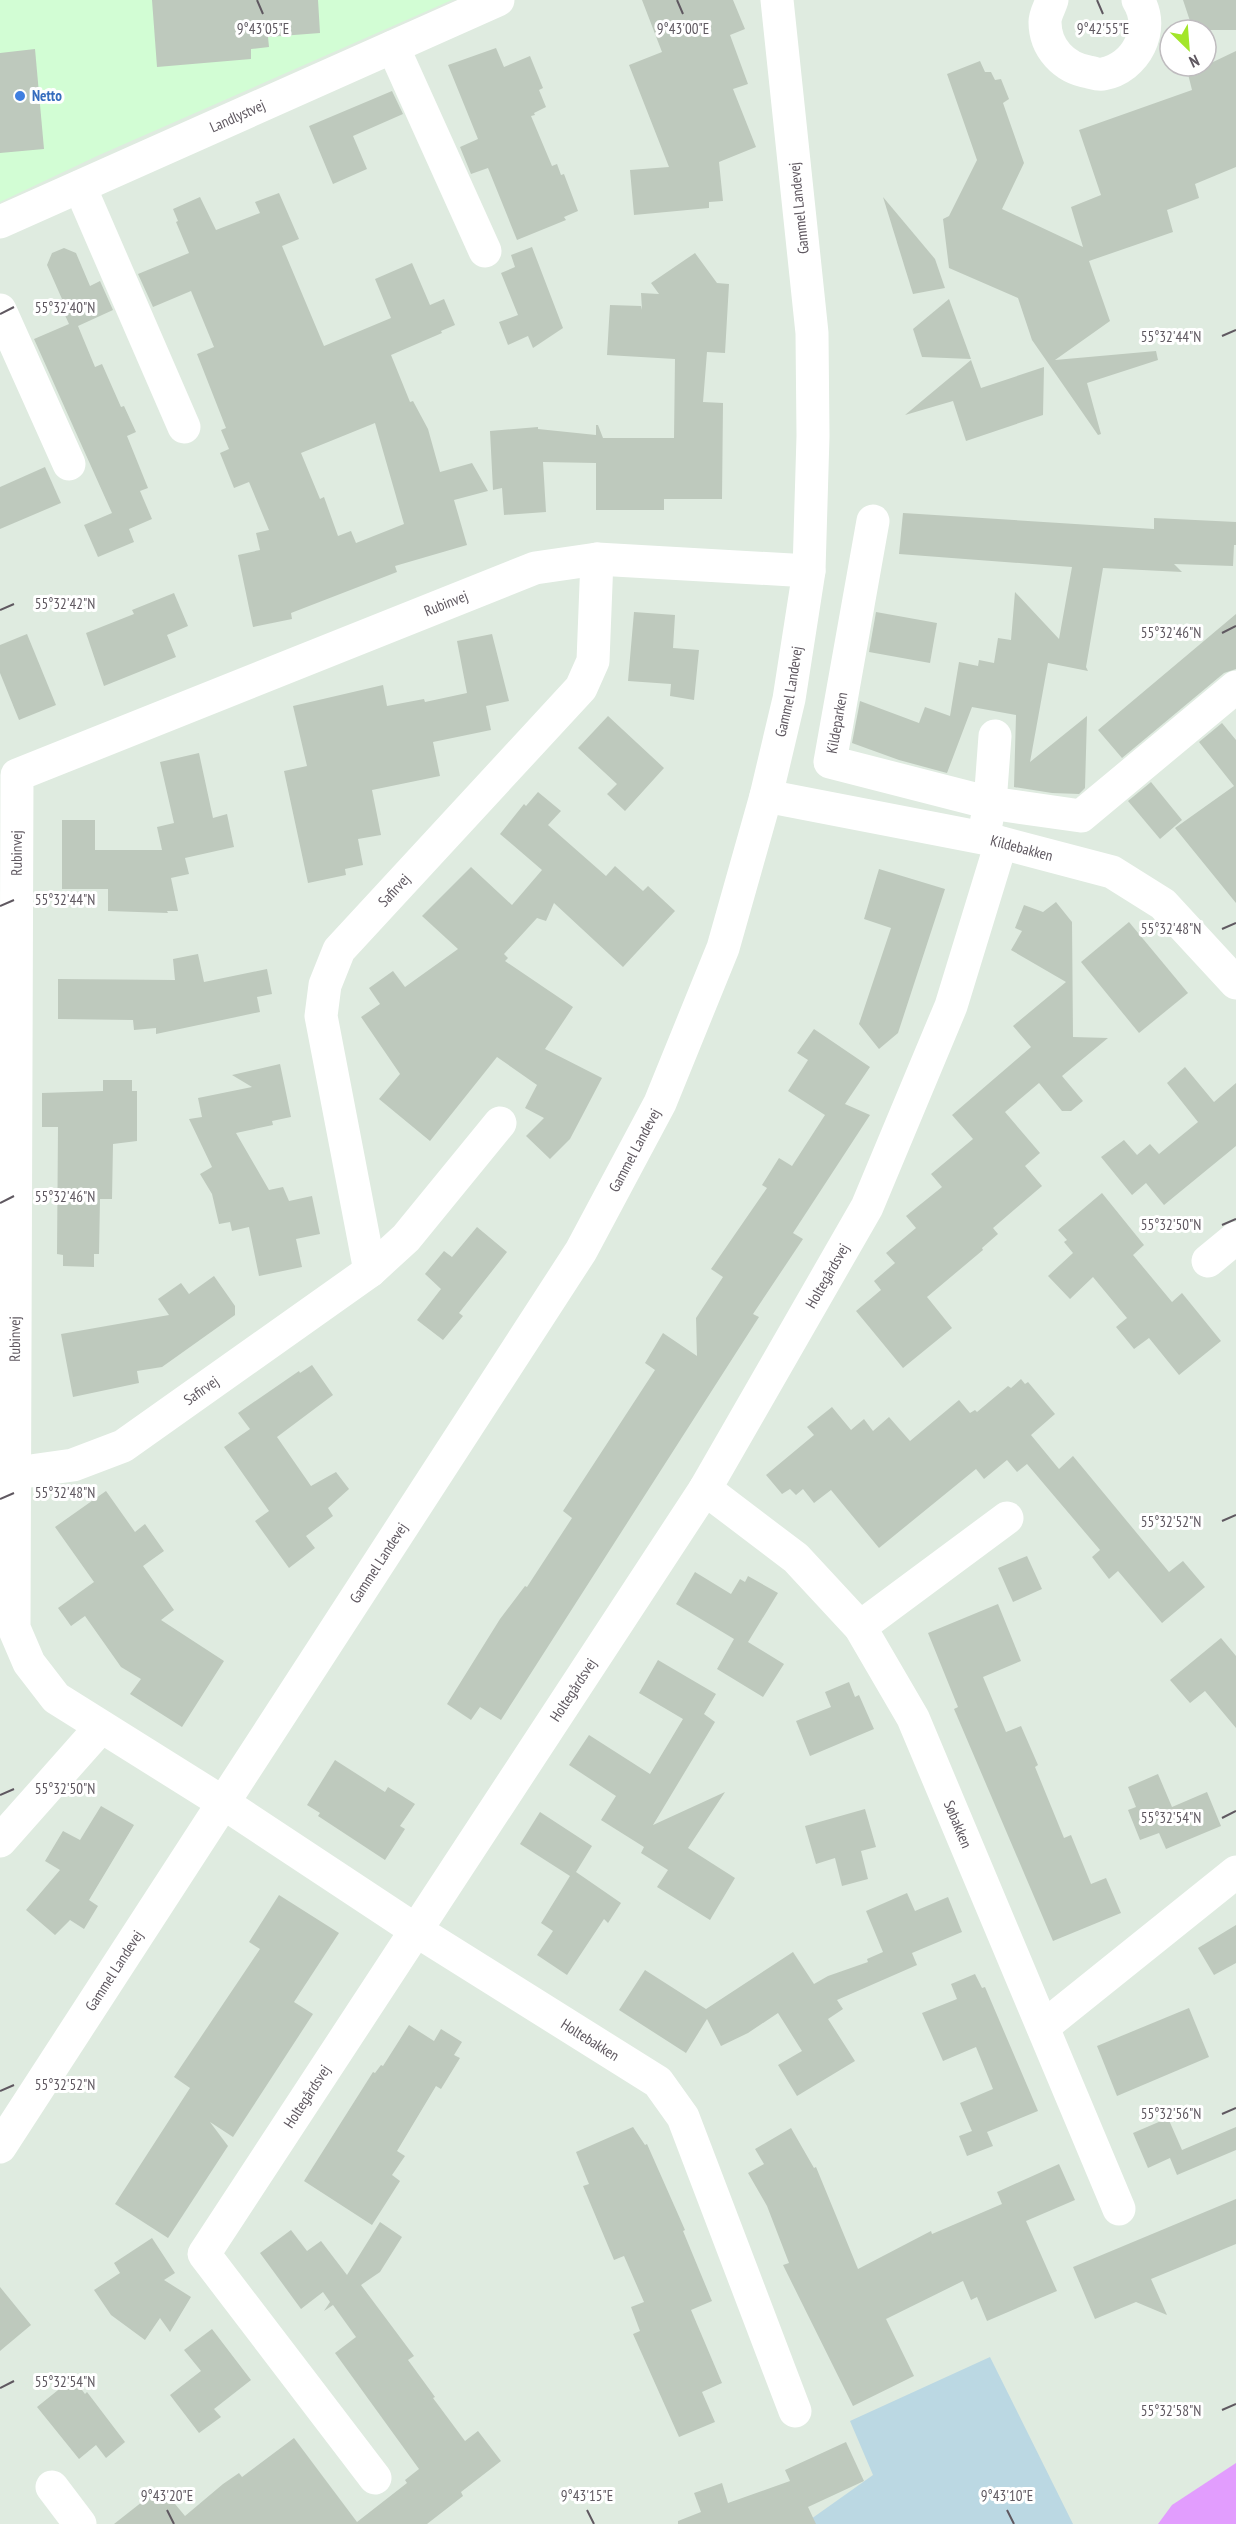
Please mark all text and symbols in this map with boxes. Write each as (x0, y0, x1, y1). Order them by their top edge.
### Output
north arrow (1158, 18, 1218, 78)
text: 9°43'05"E (237, 19, 289, 38)
text: 9°43'00"E (657, 19, 709, 38)
text: 9°42'55"E (1077, 19, 1129, 38)
text: N (1186, 51, 1202, 72)
place label: Netto (32, 86, 62, 105)
marker: Netto (13, 89, 27, 103)
street label: Landlystvej (207, 95, 268, 136)
street label: Gammel Landevej (784, 161, 813, 255)
text: 55°32'40"N (35, 298, 95, 317)
text: 55°32'44"N (1141, 327, 1201, 346)
street label: Rubinvej (421, 586, 470, 620)
text: 55°32'42"N (35, 594, 95, 613)
text: 55°32'46"N (1141, 623, 1201, 642)
street label: Gammel Landevej (770, 645, 806, 739)
street label: Kildeparken (822, 691, 851, 755)
street label: Rubinvej (7, 830, 26, 876)
street label: Kildebakken (989, 830, 1055, 865)
street label: Safirvej (374, 869, 414, 910)
text: 55°32'44"N (35, 890, 95, 909)
text: 55°32'48"N (1141, 919, 1201, 938)
street label: Gammel Landevej (604, 1105, 664, 1195)
text: 55°32'46"N (35, 1187, 95, 1206)
text: 55°32'50"N (1141, 1215, 1201, 1234)
street label: Holtegårdsvej (801, 1240, 853, 1311)
street label: Rubinvej (5, 1316, 24, 1362)
street label: Safirvej (180, 1371, 222, 1409)
text: 55°32'48"N (35, 1483, 95, 1502)
text: 55°32'52"N (1141, 1512, 1201, 1531)
street label: Gammel Landevej (345, 1519, 411, 1607)
street label: Holtegårdsvej (545, 1655, 601, 1725)
text: 55°32'50"N (35, 1779, 95, 1798)
street label: Søbakken (940, 1798, 976, 1851)
text: 55°32'54"N (1141, 1808, 1201, 1827)
street label: Gammel Landevej (81, 1927, 147, 2014)
street label: Holtebakken (558, 2014, 623, 2065)
street label: Holtegårdsvej (279, 2061, 334, 2131)
text: 55°32'52"N (35, 2075, 95, 2094)
text: 55°32'56"N (1141, 2104, 1201, 2123)
text: 55°32'54"N (35, 2372, 95, 2391)
text: 55°32'58"N (1141, 2401, 1201, 2420)
text: 9°43'20"E (141, 2486, 193, 2505)
text: 9°43'15"E (561, 2486, 613, 2505)
text: 9°43'10"E (981, 2486, 1033, 2505)

